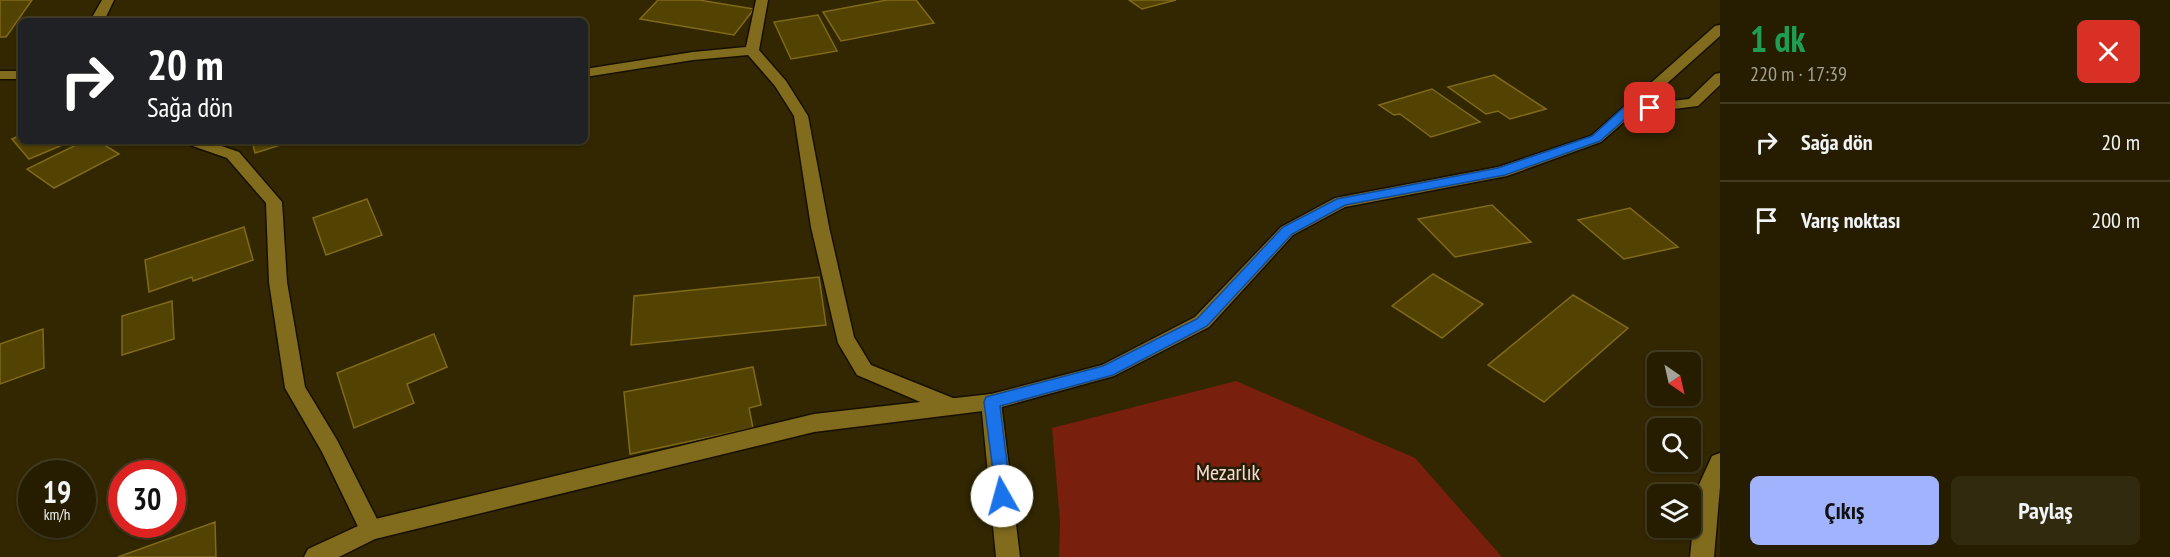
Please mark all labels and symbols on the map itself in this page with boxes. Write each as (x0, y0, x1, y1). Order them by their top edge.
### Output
pin (1624, 82, 1675, 133)
north arrow (1647, 352, 1701, 406)
park label: Mezarlık (1196, 458, 1261, 486)
speed limit sign: 30 (108, 460, 186, 538)
position arrow (970, 464, 1034, 528)

